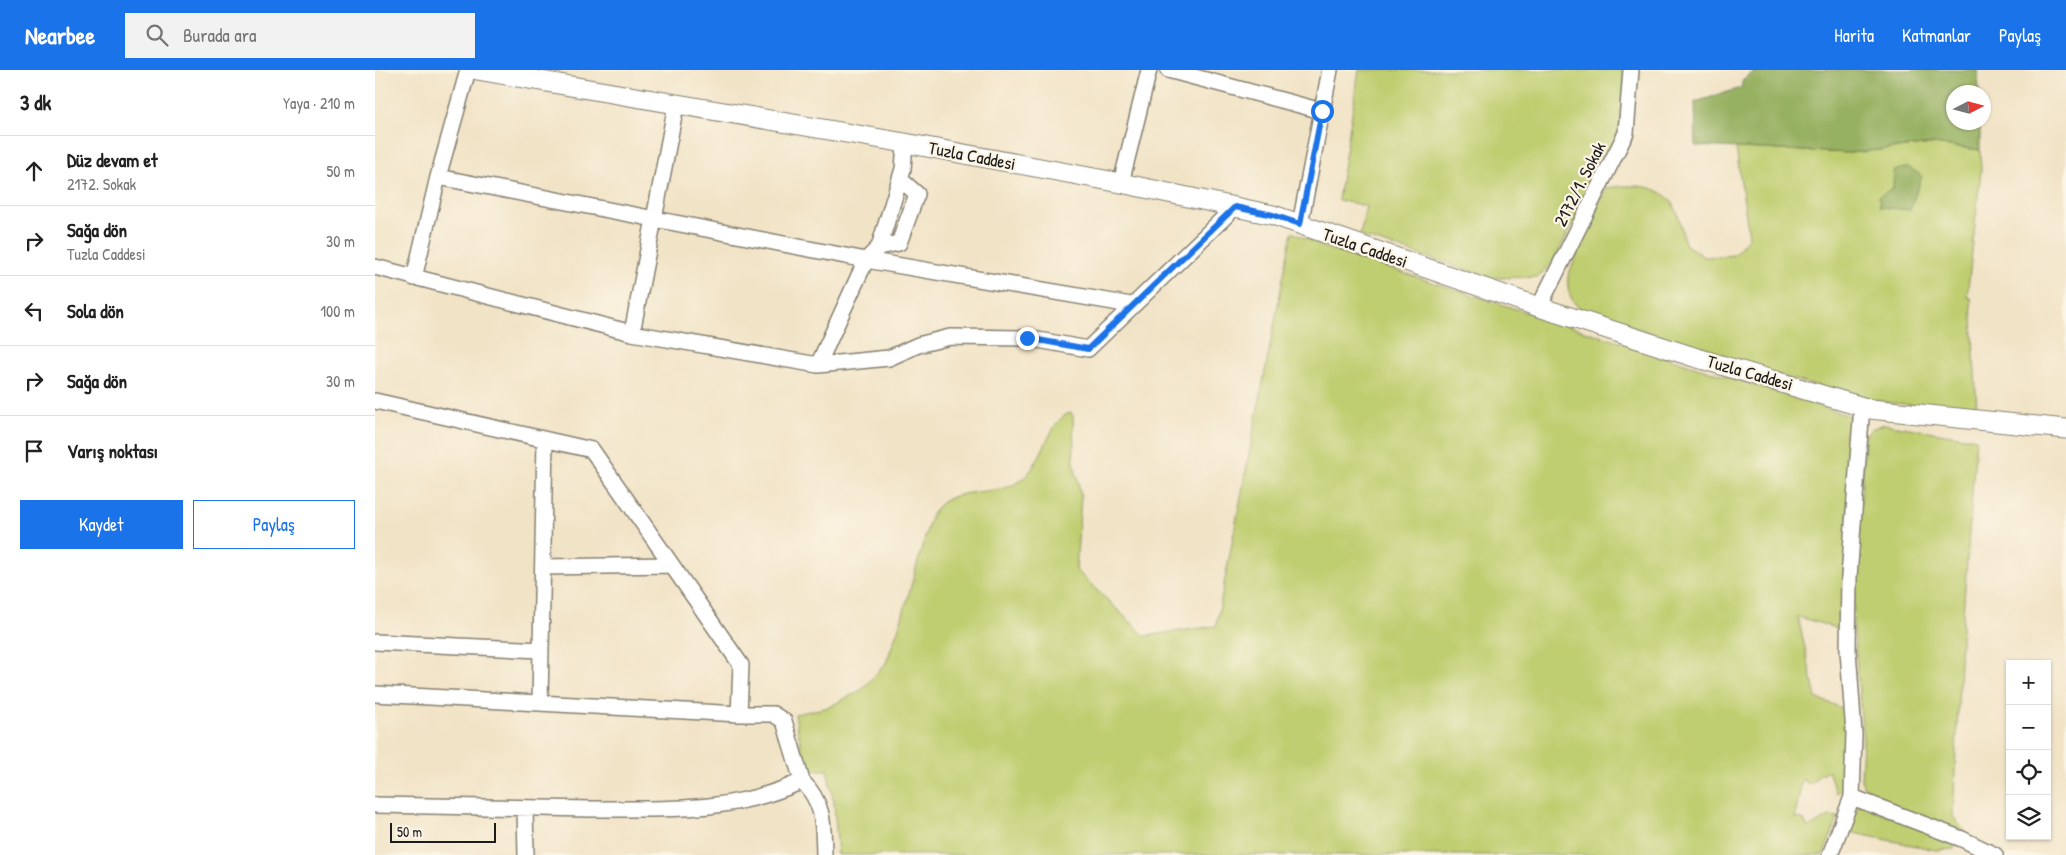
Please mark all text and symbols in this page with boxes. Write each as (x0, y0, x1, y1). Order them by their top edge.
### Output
search box (125, 13, 475, 58)
text: Nearbee (25, 19, 95, 51)
icon: search (143, 21, 171, 49)
text: Burada ara (183, 22, 256, 48)
text: Harita (1834, 23, 1874, 48)
text: Katmanlar (1902, 23, 1971, 48)
text: Paylaş (1999, 23, 2041, 48)
north arrow (1946, 85, 1991, 130)
text: 3 dk (20, 88, 51, 117)
text: Yaya · 210 m (283, 92, 355, 114)
route start (1311, 100, 1334, 123)
street label: Tuzla Caddesi (926, 135, 1018, 176)
street label: 2172/1. Sokak (1548, 137, 1612, 230)
text: Düz devam et (67, 147, 158, 173)
icon: ahead (20, 157, 48, 185)
text: 50 m (327, 160, 355, 182)
text: 2172. Sokak (67, 173, 136, 195)
text: Sağa dön (67, 217, 127, 243)
street label: Tuzla Caddesi (1319, 221, 1411, 274)
icon: right (20, 227, 48, 255)
text: 30 m (326, 230, 355, 252)
text: Tuzla Caddesi (67, 243, 146, 265)
icon: left (20, 297, 48, 325)
text: Sola dön (67, 298, 124, 324)
text: 100 m (320, 300, 355, 322)
route end (1016, 327, 1039, 350)
street label: Tuzla Caddesi (1704, 348, 1796, 397)
icon: right (20, 367, 48, 395)
text: Sağa dön (67, 368, 127, 394)
text: 30 m (326, 370, 355, 392)
icon: arrive (20, 437, 48, 465)
text: Varış noktası (67, 438, 158, 464)
button: Kaydet (20, 500, 183, 549)
button: Paylaş (193, 500, 355, 549)
map controls (2006, 660, 2051, 840)
button: + (2006, 660, 2051, 705)
button: − (2006, 705, 2051, 750)
button: locate (2006, 750, 2051, 795)
button: layers (2006, 795, 2051, 840)
scale bar (390, 820, 496, 843)
text: 50 m (397, 822, 422, 841)

